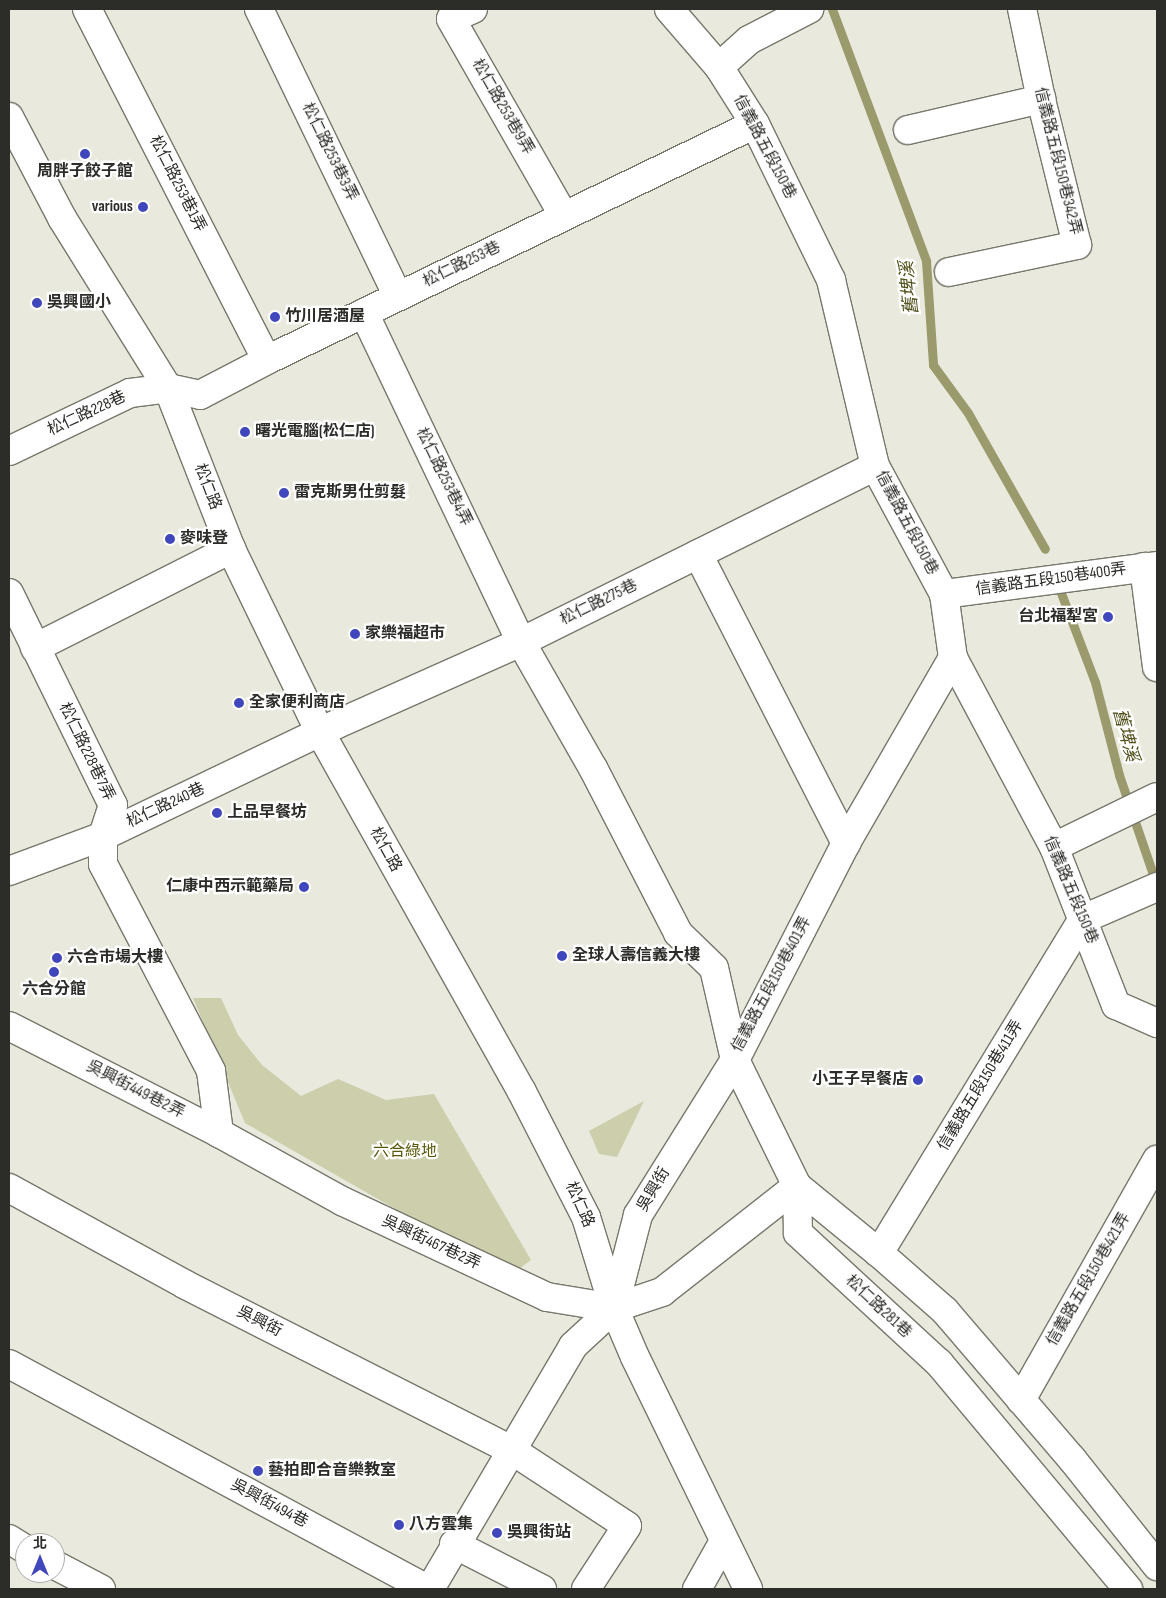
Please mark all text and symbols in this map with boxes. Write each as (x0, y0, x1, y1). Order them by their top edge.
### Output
street label: 松仁路253巷9弄 (467, 56, 537, 158)
street label: 信義路五段150巷342弄 (1029, 85, 1085, 237)
street label: 信義路五段150巷 (728, 92, 800, 202)
street label: 松仁路253巷3弄 (297, 100, 361, 204)
street label: 松仁路253巷1弄 (145, 133, 209, 235)
marker: 周胖子餃子館 (79, 148, 91, 160)
place label: 周胖子餃子館 (37, 162, 133, 182)
place label: various (92, 197, 133, 217)
marker: various (137, 201, 149, 213)
street label: 松仁路253巷 (420, 238, 504, 292)
water label: 舊埤溪 (896, 260, 924, 316)
place label: 吳興國小 (47, 293, 111, 313)
marker: 吳興國小 (31, 297, 43, 309)
place label: 竹川居酒屋 (285, 307, 365, 327)
marker: 竹川居酒屋 (269, 311, 281, 323)
street label: 松仁路228巷 (45, 388, 129, 440)
place label: 曙光電腦(松仁店) (255, 422, 374, 442)
street label: 松仁路253巷4弄 (411, 425, 475, 529)
marker: 曙光電腦(松仁店) (239, 426, 251, 438)
street label: 松仁路 (189, 461, 225, 513)
street label: 信義路五段150巷 (870, 468, 942, 578)
place label: 雷克斯男仕剪髮 (294, 483, 406, 503)
marker: 雷克斯男仕剪髮 (278, 487, 290, 499)
place label: 麥味登 (180, 529, 228, 549)
marker: 麥味登 (164, 533, 176, 545)
street label: 信義路五段150巷400弄 (974, 560, 1128, 600)
street label: 松仁路275巷 (557, 576, 641, 630)
place label: 台北福犁宮 (1018, 607, 1098, 627)
marker: 台北福犁宮 (1102, 611, 1114, 623)
place label: 家樂福超市 (365, 624, 445, 644)
marker: 家樂福超市 (349, 628, 361, 640)
place label: 全家便利商店 (249, 693, 345, 713)
marker: 全家便利商店 (233, 697, 245, 709)
street label: 松仁路228巷7弄 (54, 700, 118, 804)
water label: 舊埤溪 (1108, 706, 1142, 764)
street label: 松仁路240巷 (124, 779, 208, 833)
place label: 上品早餐坊 (227, 803, 307, 823)
marker: 上品早餐坊 (211, 807, 223, 819)
street label: 松仁路 (365, 824, 405, 876)
street label: 信義路五段150巷 (1039, 833, 1101, 947)
place label: 仁康中西示範藥局 (166, 877, 294, 897)
marker: 仁康中西示範藥局 (298, 881, 310, 893)
street label: 信義路五段150巷401弄 (728, 914, 816, 1056)
place label: 全球人壽信義大樓 (572, 946, 700, 966)
place label: 六合市場大樓 (67, 948, 163, 968)
marker: 全球人壽信義大樓 (556, 950, 568, 962)
marker: 六合市場大樓 (51, 952, 63, 964)
marker: 六合分館 (48, 966, 60, 978)
place label: 六合分館 (22, 980, 86, 1000)
street label: 信義路五段150巷411弄 (934, 1017, 1028, 1155)
street label: 吳興街449巷2弄 (83, 1057, 187, 1123)
place label: 小王子早餐店 (812, 1070, 908, 1090)
marker: 小王子早餐店 (912, 1074, 924, 1086)
park label: 六合綠地 (373, 1142, 437, 1162)
street label: 吳興街 (633, 1164, 675, 1216)
street label: 松仁路 (560, 1179, 598, 1231)
street label: 信義路五段150巷421弄 (1043, 1210, 1135, 1350)
street label: 吳興街467巷2弄 (379, 1212, 483, 1274)
street label: 松仁路281巷 (841, 1272, 915, 1342)
street label: 吳興街 (233, 1303, 285, 1341)
place label: 藝拍即合音樂教室 (268, 1461, 396, 1481)
marker: 藝拍即合音樂教室 (252, 1465, 264, 1477)
street label: 吳興街494巷 (227, 1476, 311, 1532)
place label: 八方雲集 (409, 1515, 473, 1535)
marker: 八方雲集 (393, 1519, 405, 1531)
place label: 吳興街站 (507, 1523, 571, 1543)
marker: 吳興街站 (491, 1527, 503, 1539)
north arrow (15, 1533, 65, 1583)
text: 北 (33, 1535, 47, 1552)

